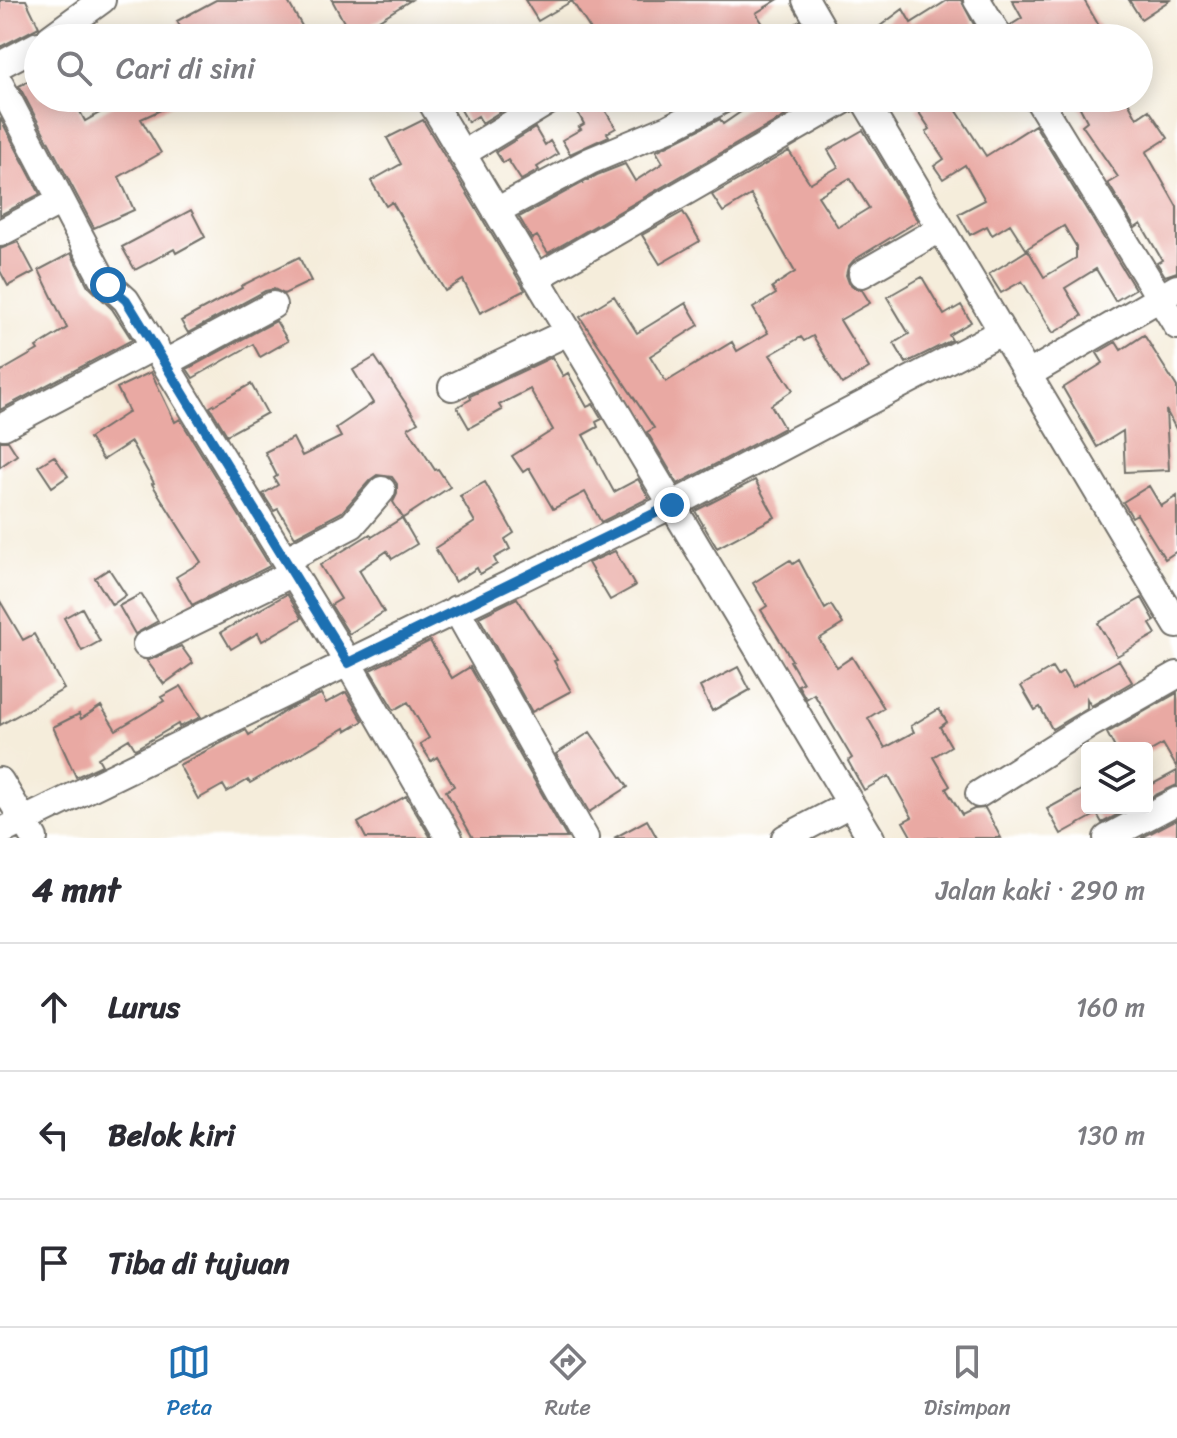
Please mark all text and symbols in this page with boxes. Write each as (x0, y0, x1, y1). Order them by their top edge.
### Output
search box (24, 24, 1153, 112)
text: Cari di sini (116, 41, 255, 95)
icon: search (52, 46, 96, 90)
route start (90, 267, 126, 303)
route end (654, 487, 690, 523)
map controls (1081, 742, 1153, 814)
button: layers (1081, 742, 1153, 814)
text: 4 mnt (32, 860, 120, 920)
text: Jalan kaki · 290 m (936, 867, 1145, 913)
text: Lurus (108, 980, 180, 1034)
text: 160 m (1076, 984, 1145, 1030)
icon: ahead (32, 985, 76, 1029)
text: Belok kiri (108, 1108, 235, 1162)
text: 130 m (1076, 1112, 1145, 1158)
icon: left (32, 1113, 76, 1157)
text: Tiba di tujuan (108, 1236, 289, 1290)
icon: arrive (32, 1241, 76, 1285)
tab: Peta (166, 1340, 212, 1427)
tab: Rute (545, 1340, 591, 1427)
tab: Disimpan (924, 1340, 1011, 1427)

